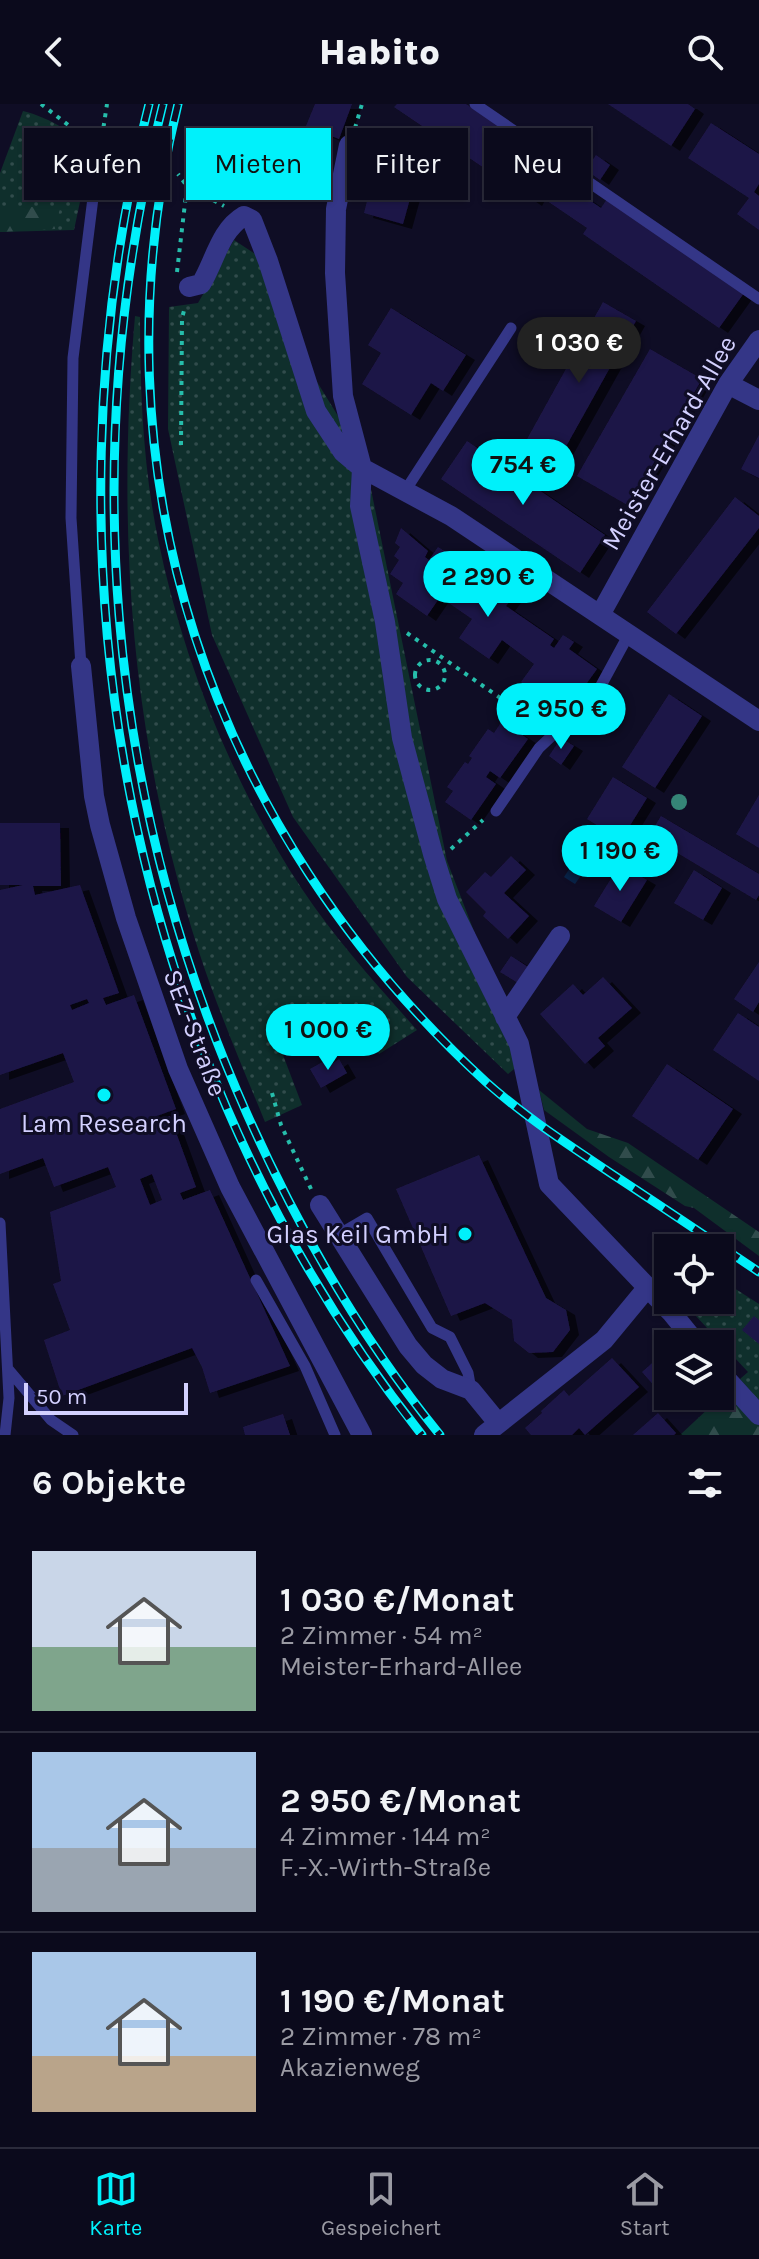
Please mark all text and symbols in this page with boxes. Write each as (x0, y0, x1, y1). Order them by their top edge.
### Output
icon: back (32, 30, 76, 74)
icon: search (683, 30, 727, 74)
text: Habito (319, 31, 440, 73)
chip: Kaufen (24, 128, 170, 200)
chip: Mieten (186, 128, 331, 200)
chip: Filter (347, 128, 468, 200)
chip: Neu (484, 128, 591, 200)
pin: 1 030 € (505, 317, 653, 385)
text: 1 030 € (535, 327, 623, 358)
street label: Meister-Erhard-Allee (595, 330, 743, 556)
pin: 754 € (467, 439, 579, 507)
text: 754 € (490, 449, 556, 480)
pin: 2 290 € (414, 551, 562, 619)
text: 2 290 € (441, 561, 535, 592)
pin: 2 950 € (487, 683, 635, 751)
text: 2 950 € (515, 693, 607, 724)
pin: 1 190 € (546, 825, 694, 893)
text: 1 190 € (580, 835, 660, 866)
street label: SEZ-Straße (157, 965, 233, 1101)
pin: 1 000 € (254, 1004, 402, 1072)
text: 1 000 € (284, 1014, 372, 1045)
marker: Lam Research (95, 1086, 113, 1104)
place label: Lam Research (21, 1108, 187, 1139)
place label: Glas Keil GmbH (267, 1219, 449, 1250)
marker: Glas Keil GmbH (456, 1225, 474, 1243)
map controls (654, 1234, 734, 1410)
button: locate (654, 1234, 734, 1314)
button: layers (654, 1330, 734, 1410)
scale bar (24, 1379, 188, 1415)
text: 50 m (36, 1384, 87, 1410)
icon: filters (683, 1461, 727, 1505)
text: 6 Objekte (32, 1463, 186, 1503)
text: 1 030 €/Monat (280, 1580, 515, 1620)
icon: home (96, 1583, 192, 1679)
text: 2 Zimmer · 54 m² (280, 1620, 483, 1651)
text: Meister-Erhard-Allee (280, 1651, 522, 1682)
text: 2 950 €/Monat (280, 1781, 521, 1821)
icon: home (96, 1784, 192, 1880)
text: 4 Zimmer · 144 m² (280, 1821, 491, 1852)
text: F.-X.-Wirth-Straße (280, 1852, 491, 1883)
text: 1 190 €/Monat (280, 1981, 505, 2021)
icon: home (96, 1984, 192, 2080)
text: 2 Zimmer · 78 m² (280, 2021, 482, 2052)
text: Akazienweg (280, 2052, 420, 2083)
tab: Karte (89, 2167, 142, 2241)
tab: Gespeichert (321, 2167, 441, 2241)
tab: Start (620, 2167, 670, 2241)

